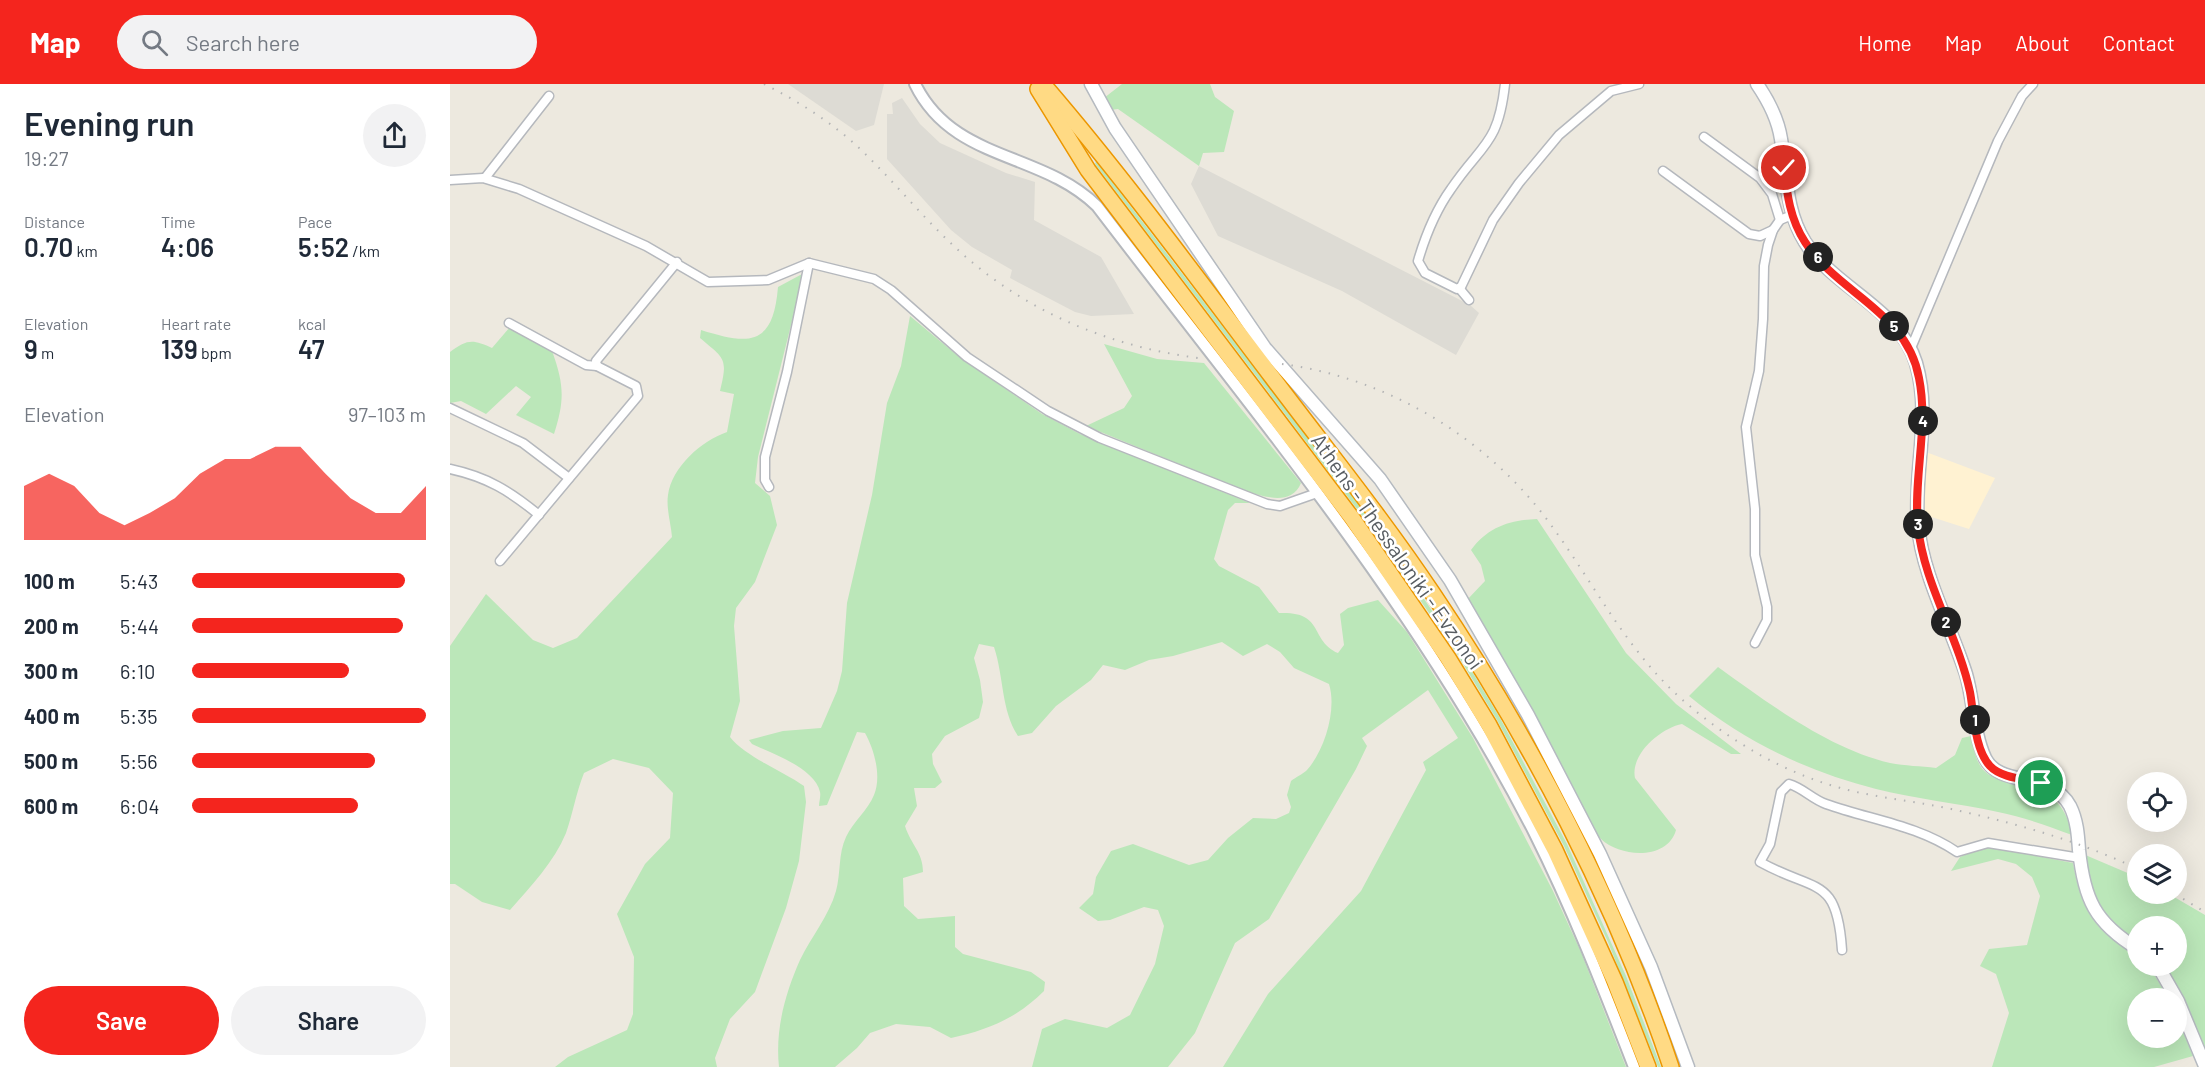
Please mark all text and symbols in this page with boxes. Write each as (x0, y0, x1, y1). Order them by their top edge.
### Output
search box (117, 15, 537, 69)
text: Map (30, 25, 81, 59)
icon: search (138, 26, 171, 59)
text: Search here (186, 29, 300, 55)
text: Home (1858, 30, 1912, 55)
text: Map (1945, 30, 1982, 55)
text: About (2015, 30, 2070, 55)
text: Contact (2103, 30, 2175, 55)
text: Evening run (24, 103, 194, 143)
button: share (363, 104, 426, 167)
pin (1758, 142, 1809, 193)
text: 19:27 (24, 146, 68, 170)
icon: check (1767, 151, 1800, 184)
text: Distance (24, 212, 85, 231)
text: Time (161, 212, 196, 231)
text: Pace (298, 212, 332, 231)
text: 0.70 (24, 231, 73, 262)
text: 4:06 (161, 231, 214, 262)
text: 5:52 (298, 231, 349, 262)
text: km (73, 241, 98, 260)
text: /km (349, 241, 380, 260)
pin: 6 (1803, 242, 1833, 272)
text: 6 (1814, 247, 1822, 266)
pin: 5 (1879, 311, 1909, 341)
text: Elevation (24, 314, 88, 333)
text: Heart rate (161, 314, 231, 333)
text: kcal (298, 314, 326, 333)
text: 5 (1890, 316, 1898, 335)
text: 9 (24, 333, 38, 364)
text: 139 (161, 333, 198, 364)
text: 47 (298, 333, 324, 364)
text: m (38, 343, 54, 362)
text: bpm (198, 343, 232, 362)
text: Elevation (24, 402, 105, 426)
text: 97–103 m (348, 402, 426, 426)
pin: 4 (1908, 406, 1938, 436)
text: 4 (1918, 411, 1928, 430)
street label: Athens - Thessaloniki - Evzonoi (1307, 428, 1489, 674)
pin: 3 (1903, 509, 1933, 539)
text: 3 (1914, 514, 1922, 533)
text: 100 m (24, 569, 75, 593)
text: 5:43 (120, 569, 158, 593)
pin: 2 (1931, 607, 1961, 637)
text: 2 (1942, 612, 1950, 631)
text: 200 m (24, 614, 79, 638)
text: 5:44 (120, 614, 159, 638)
text: 300 m (24, 659, 78, 683)
text: 6:10 (120, 659, 155, 683)
text: 400 m (24, 704, 80, 728)
text: 5:35 (120, 704, 158, 728)
pin: 1 (1960, 705, 1990, 735)
text: 1 (1972, 710, 1978, 729)
text: 500 m (24, 749, 78, 773)
text: 5:56 (120, 749, 158, 773)
pin (2015, 757, 2066, 808)
icon: arrive (2024, 766, 2057, 799)
map controls (2127, 772, 2187, 1048)
button: locate (2127, 772, 2187, 832)
text: 600 m (24, 794, 78, 818)
text: 6:04 (120, 794, 159, 818)
button: layers (2127, 844, 2187, 904)
button: + (2127, 916, 2187, 976)
button: Save (24, 986, 219, 1055)
button: Share (231, 986, 426, 1055)
button: − (2127, 988, 2187, 1048)

